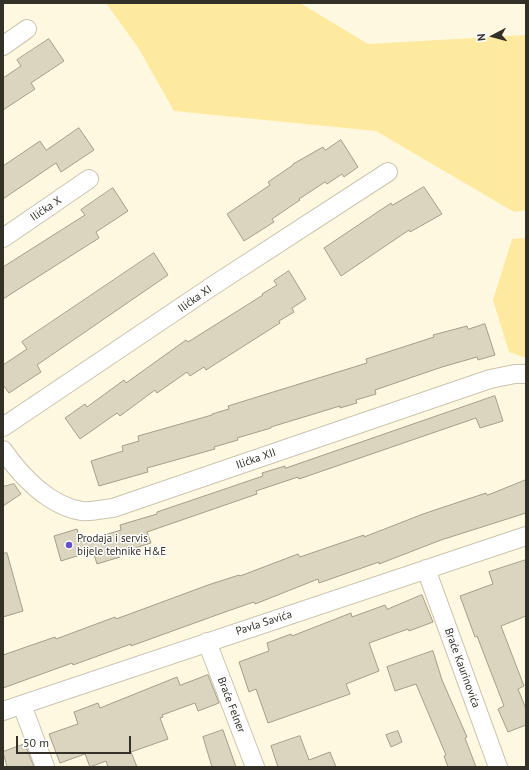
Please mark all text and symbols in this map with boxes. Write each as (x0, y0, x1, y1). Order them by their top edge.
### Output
north arrow (473, 16, 513, 56)
text: N (474, 33, 488, 42)
street label: Ilićka X (28, 194, 64, 224)
street label: Ilićka XI (176, 283, 214, 315)
street label: Ilićka XII (234, 446, 278, 472)
place label: Prodaja i servis bijele tehnike H&E (77, 532, 166, 558)
marker: Prodaja i servis bijele tehnike H&E (64, 540, 74, 550)
street label: Pavla Savića (234, 608, 294, 638)
street label: Braće Kaurinovića (441, 626, 483, 710)
street label: Braće Felner (214, 675, 248, 735)
scale bar (18, 728, 133, 754)
text: 50 m (23, 735, 49, 750)

